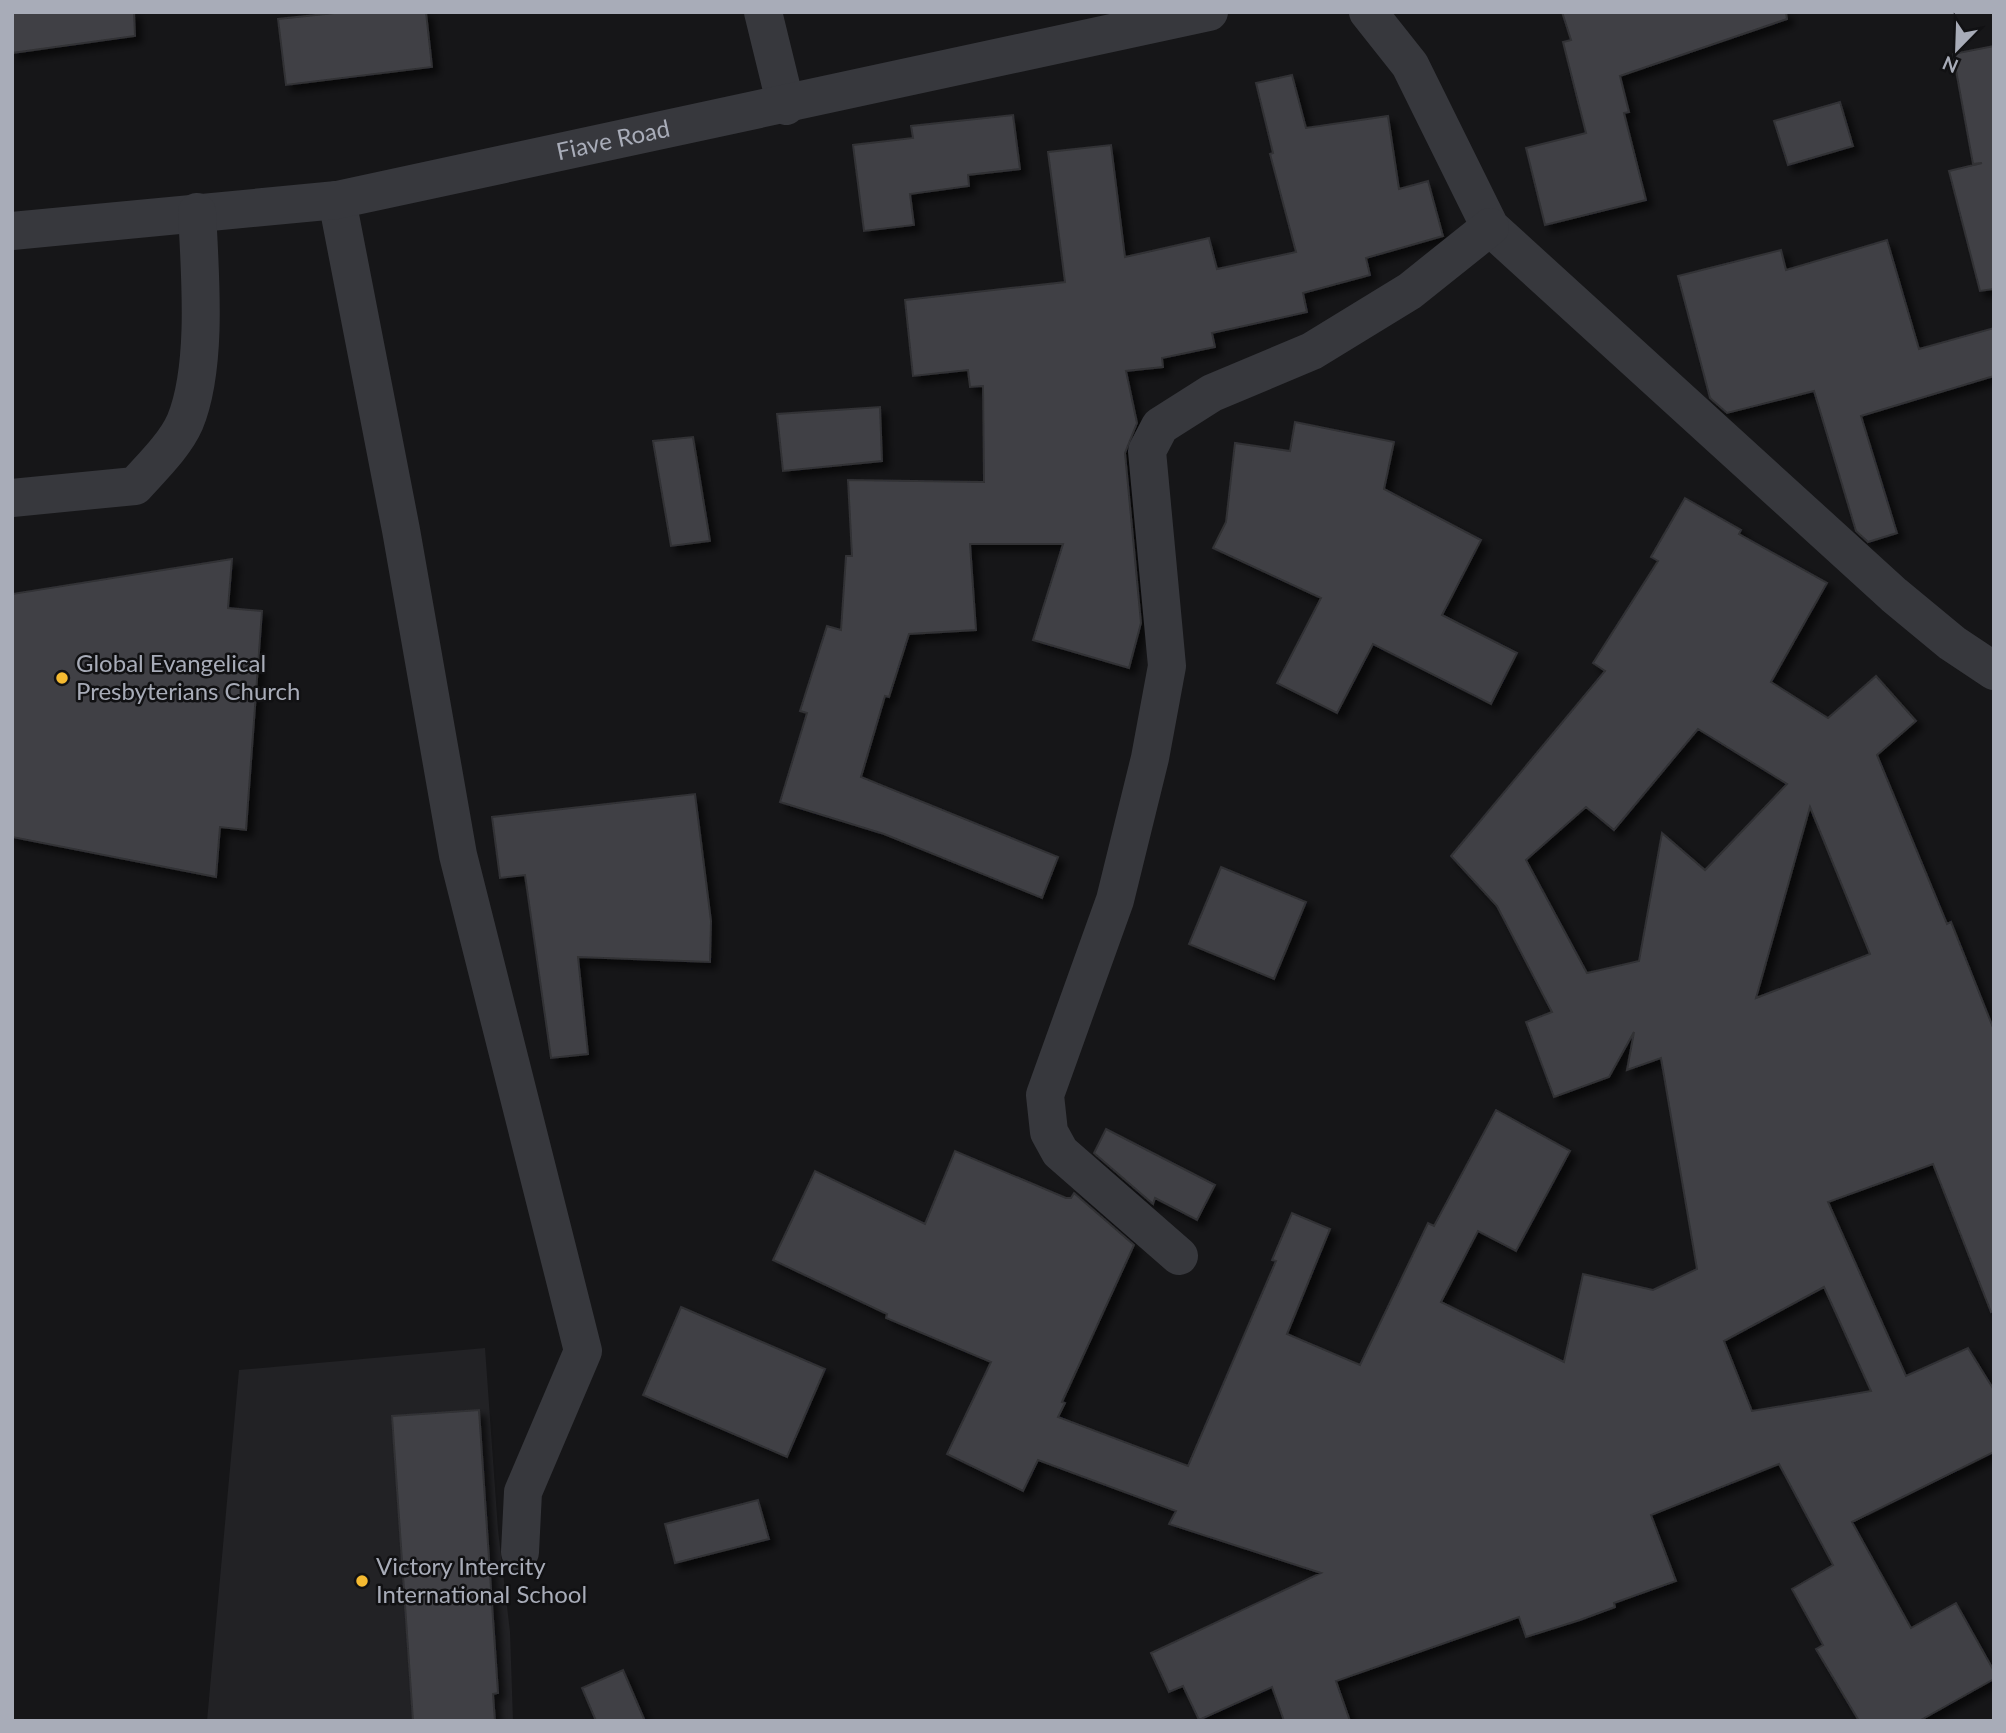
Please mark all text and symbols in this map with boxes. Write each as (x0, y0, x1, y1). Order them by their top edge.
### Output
north arrow (1922, 14, 1992, 84)
text: N (1939, 52, 1961, 79)
street label: Fiave Road (554, 113, 672, 165)
place label: Global Evangelical Presbyterians Church (76, 648, 300, 705)
marker: Global Evangelical Presbyterians Church (54, 670, 70, 686)
place label: Victory Intercity International School (376, 1551, 587, 1608)
marker: Victory Intercity International School (354, 1573, 370, 1589)

